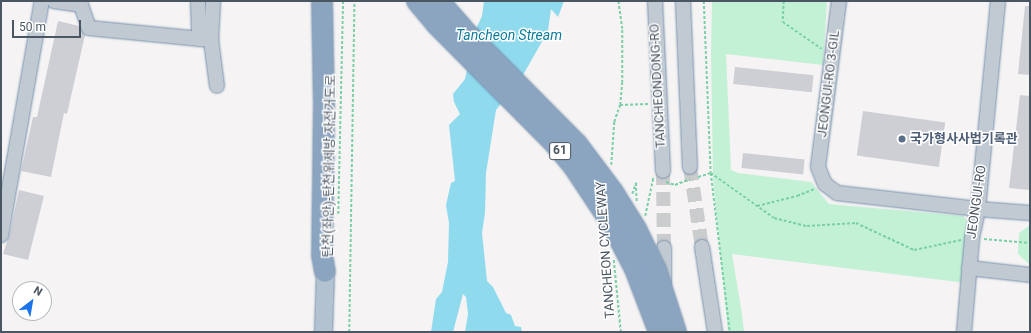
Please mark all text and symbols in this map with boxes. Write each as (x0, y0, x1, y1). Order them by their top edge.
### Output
scale bar (14, 12, 83, 38)
text: 50 m (19, 20, 46, 34)
street label: TANCHEONDONG-RO (647, 23, 669, 149)
water label: Tancheon Stream (456, 27, 562, 43)
street label: JEONGUI-RO 3-GIL (815, 30, 843, 138)
street label: 탄천(좌안)-탄천위제방 자전거도로 (321, 74, 339, 258)
place label: 국가형사사법기록관 (910, 131, 1018, 147)
marker: 국가형사사법기록관 (897, 134, 907, 144)
road number: 61 (549, 141, 571, 161)
street label: JEONGUI-RO (964, 164, 990, 240)
street label: TANCHEON CYCLEWAY (593, 181, 619, 319)
north arrow (12, 281, 52, 321)
text: N (31, 284, 45, 299)

